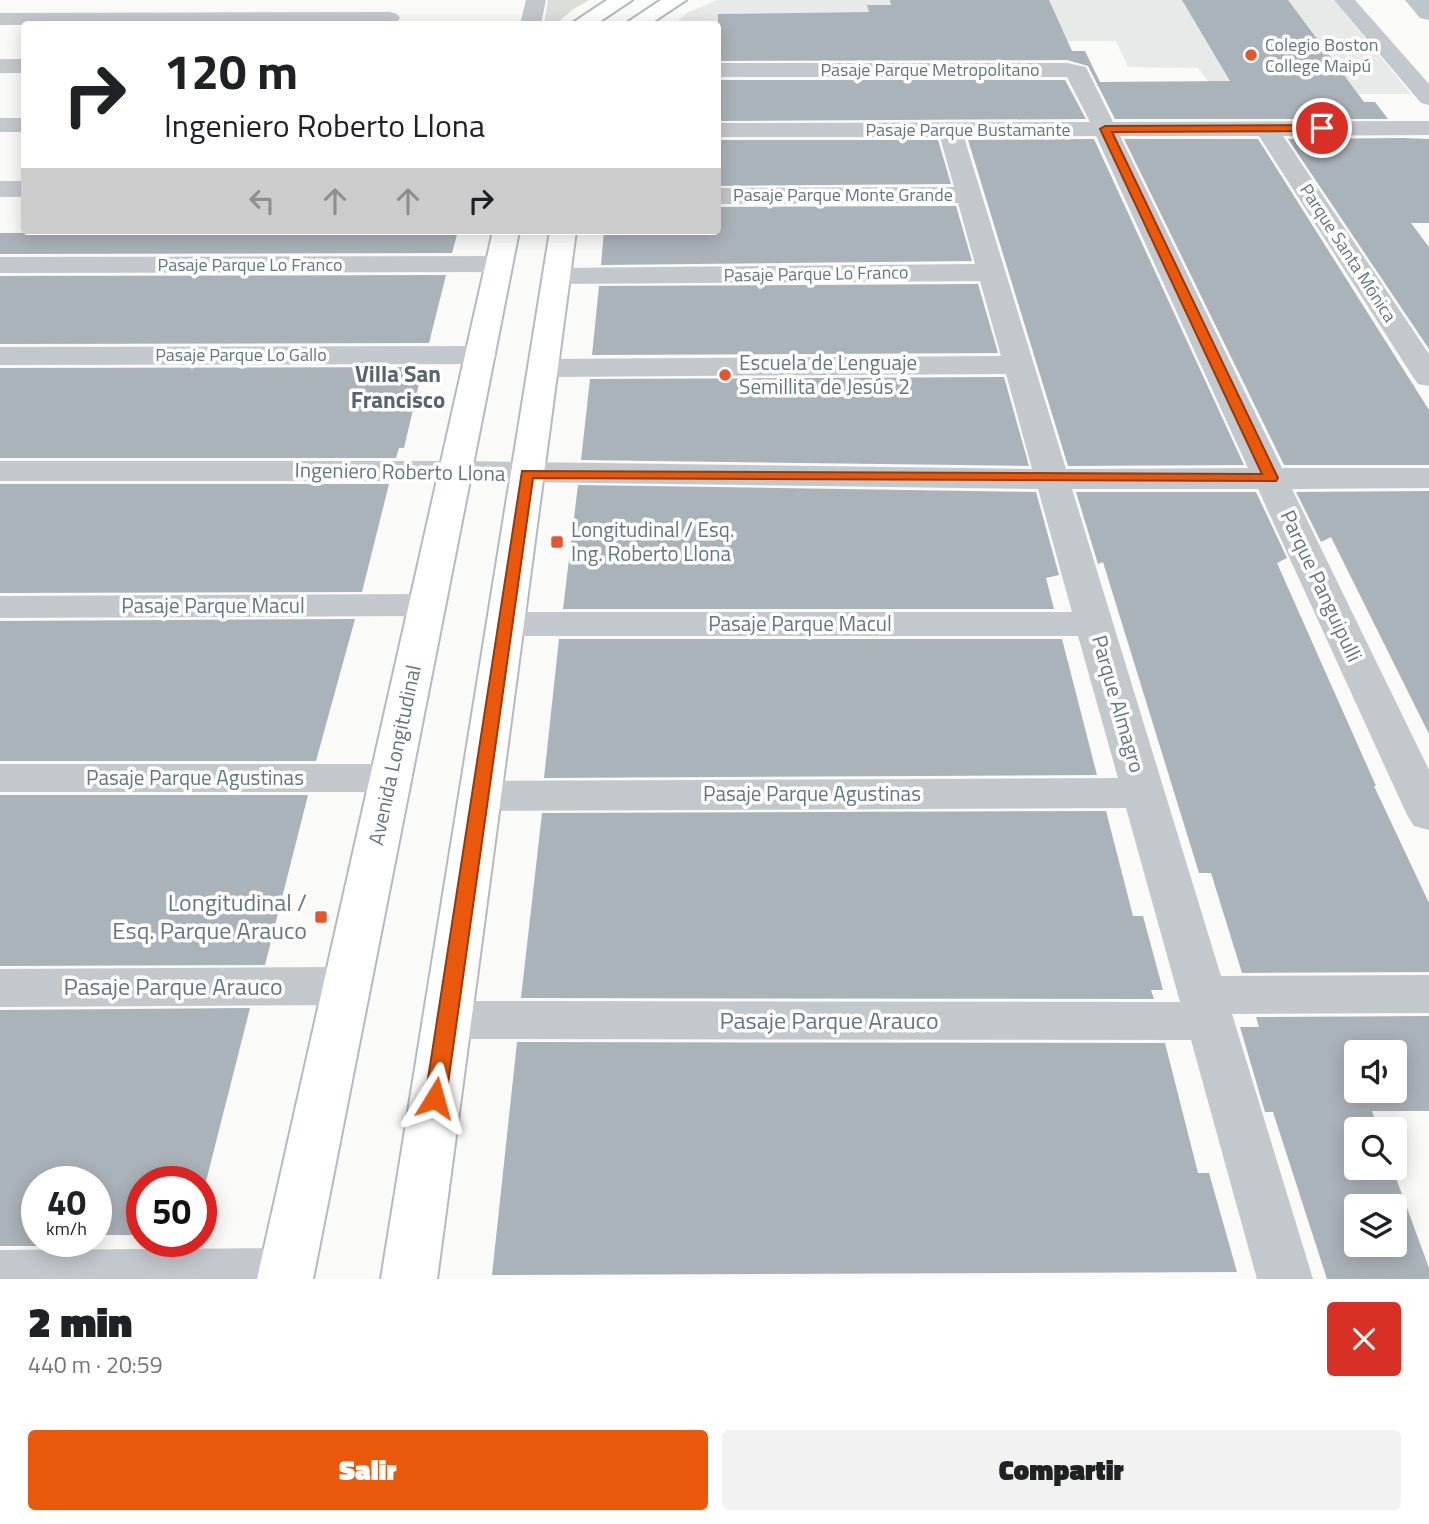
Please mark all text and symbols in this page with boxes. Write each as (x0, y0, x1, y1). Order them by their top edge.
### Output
place label: Colegio Boston College Maipú (1265, 31, 1378, 79)
text: 120 m (164, 33, 298, 108)
marker: Colegio Boston College Maipú (1243, 47, 1259, 63)
icon: right (49, 49, 140, 140)
street label: Pasaje Parque Metropolitano (820, 56, 1040, 83)
pin (1292, 98, 1352, 158)
text: Ingeniero Roberto Llona (164, 101, 485, 149)
icon: arrive (1303, 109, 1341, 147)
street label: Pasaje Parque Bustamante (865, 116, 1071, 143)
street label: Parque Santa Mónica (1293, 178, 1403, 327)
street label: Pasaje Parque Monte Grande (733, 181, 953, 208)
icon: left (243, 182, 281, 220)
icon: ahead (316, 182, 354, 220)
icon: ahead (389, 182, 427, 220)
icon: right (462, 182, 500, 220)
street label: Pasaje Parque Lo Franco (158, 251, 342, 278)
street label: Pasaje Parque Lo Franco (723, 258, 909, 289)
street label: Pasaje Parque Lo Gallo (155, 341, 327, 368)
place label: Escuela de Lenguaje Semillita de Jesús 2 (739, 346, 917, 402)
district label: Villa San Francisco (351, 356, 445, 417)
marker: Escuela de Lenguaje Semillita de Jesús 2 (717, 367, 733, 383)
street label: Ingeniero Roberto Llona (294, 453, 506, 489)
street label: Parque Panguipulli (1273, 504, 1371, 667)
place label: Longitudinal / Esq. Ing. Roberto Llona (571, 513, 734, 569)
marker: Longitudinal / Esq. Ing. Roberto Llona (549, 534, 565, 550)
street label: Pasaje Parque Macul (121, 589, 305, 621)
street label: Pasaje Parque Macul (708, 607, 892, 639)
street label: Parque Almagro (1084, 631, 1154, 776)
street label: Avenida Longitudinal (359, 662, 429, 848)
street label: Pasaje Parque Agustinas (86, 761, 304, 793)
street label: Pasaje Parque Agustinas (703, 777, 921, 809)
place label: Longitudinal / Esq. Parque Arauco (112, 884, 307, 948)
marker: Longitudinal / Esq. Parque Arauco (313, 909, 329, 925)
street label: Pasaje Parque Arauco (63, 968, 283, 1004)
street label: Pasaje Parque Arauco (719, 1002, 939, 1038)
map controls (1344, 1040, 1407, 1257)
button: sound (1344, 1040, 1407, 1103)
position arrow (398, 1061, 472, 1135)
button: search (1344, 1117, 1407, 1180)
speed limit sign: 50 (126, 1166, 217, 1257)
text: 40 (47, 1175, 86, 1229)
button: layers (1344, 1194, 1407, 1257)
text: km/h (46, 1215, 87, 1242)
text: 2 min (28, 1289, 132, 1353)
button: close (1327, 1302, 1401, 1376)
text: 440 m · 20:59 (28, 1347, 163, 1382)
button: Salir (28, 1430, 708, 1510)
button: Compartir (722, 1430, 1401, 1510)

